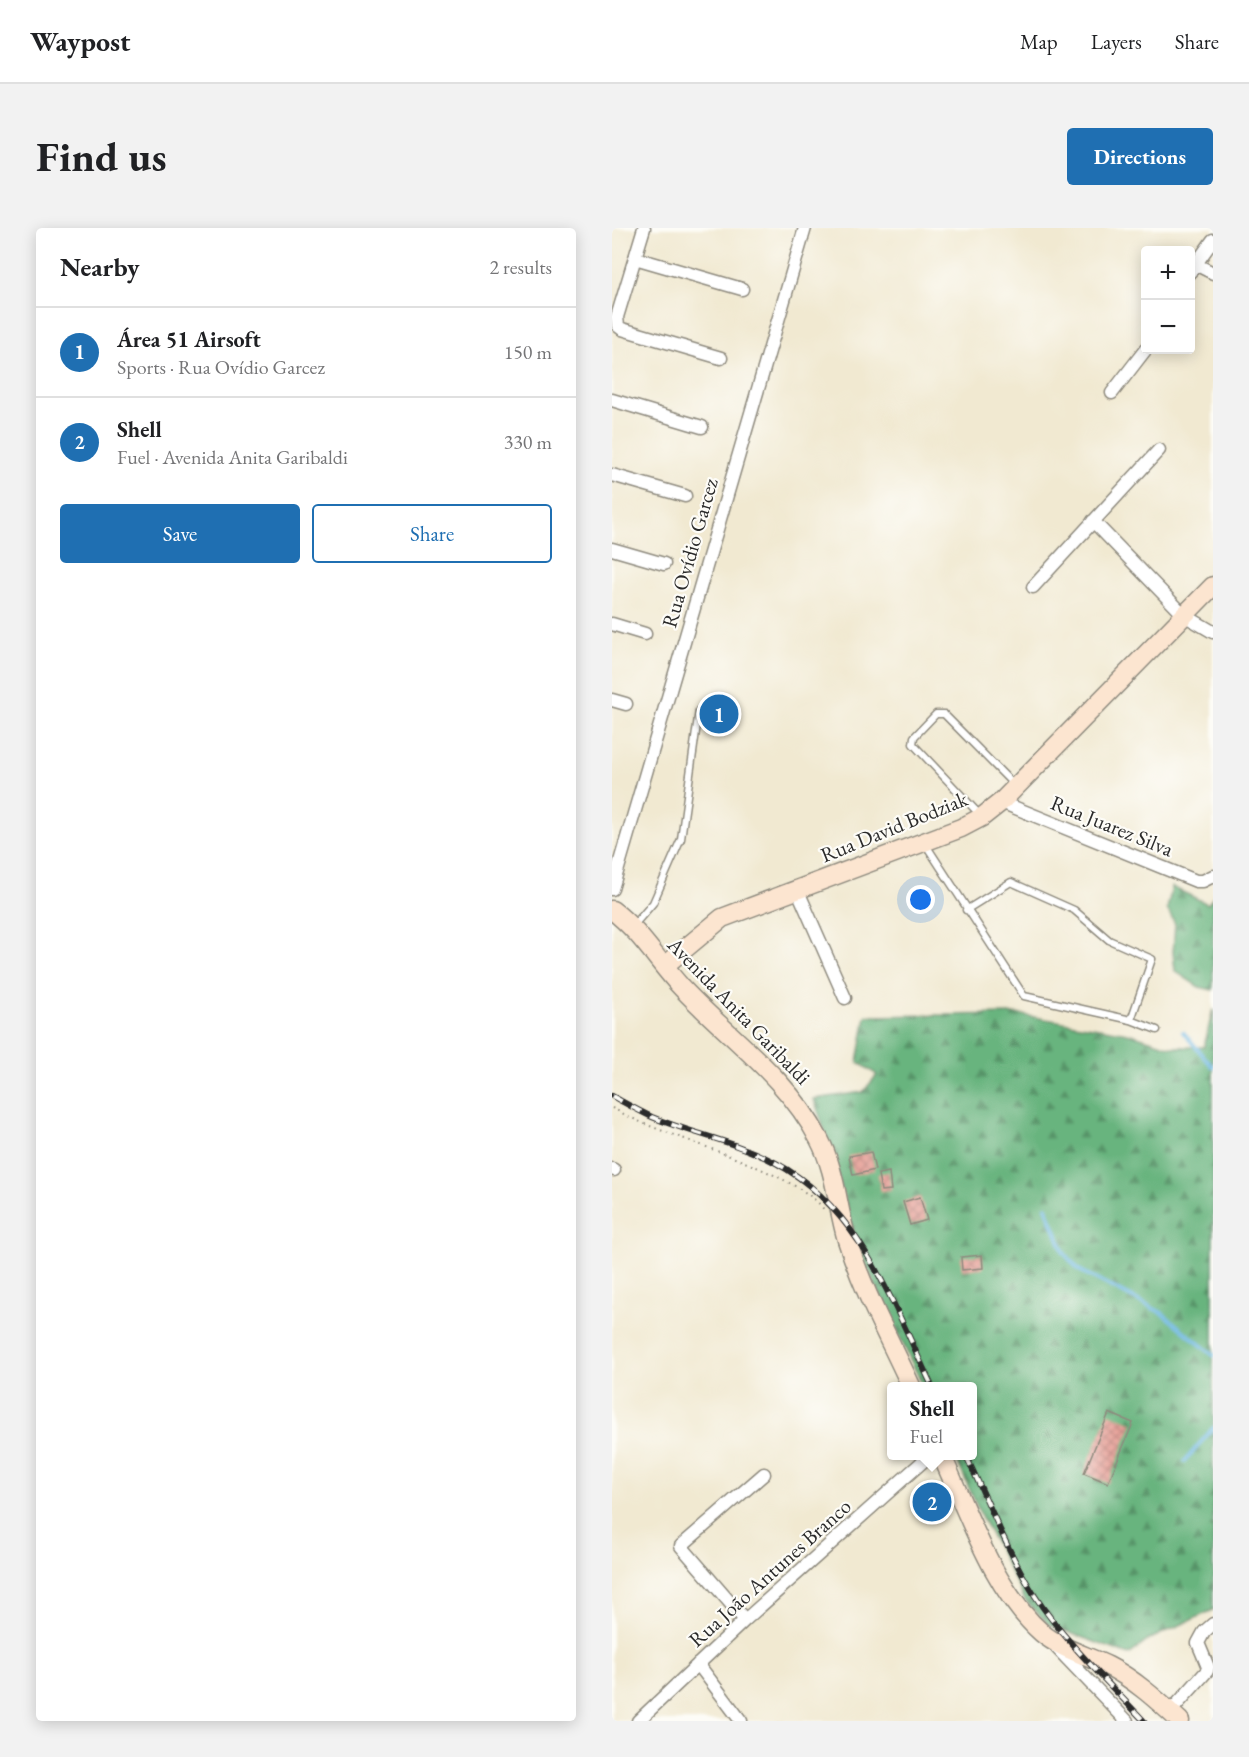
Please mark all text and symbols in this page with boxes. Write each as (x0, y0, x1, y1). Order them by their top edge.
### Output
text: Waypost (30, 23, 131, 59)
text: Map (1020, 28, 1058, 55)
text: Layers (1091, 28, 1142, 55)
text: Share (1175, 28, 1219, 55)
button: Directions (1067, 128, 1213, 185)
text: Find us (36, 129, 167, 184)
map controls (1141, 246, 1195, 354)
button: + (1141, 246, 1195, 300)
text: Nearby (60, 250, 140, 284)
text: 2 results (489, 254, 552, 280)
button: − (1141, 300, 1195, 354)
text: Área 51 Airsoft (117, 325, 261, 354)
text: 1 (74, 339, 85, 365)
text: 150 m (504, 339, 552, 365)
text: Sports · Rua Ovídio Garcez (117, 354, 325, 380)
text: Shell (117, 415, 162, 444)
text: 2 (74, 429, 85, 455)
text: 330 m (504, 429, 552, 455)
text: Fuel · Avenida Anita Garibaldi (117, 444, 348, 470)
street label: Rua Ovídio Garcez (655, 475, 724, 631)
button: Save (60, 504, 300, 563)
button: Share (312, 504, 552, 563)
pin: 1 (700, 692, 738, 736)
street label: Rua David Bodziak (816, 784, 972, 868)
street label: Rua Juarez Silva (1047, 789, 1178, 863)
your location (906, 885, 935, 914)
street label: Avenida Anita Garibaldi (661, 931, 817, 1090)
popup (887, 1382, 977, 1460)
text: Shell (910, 1394, 954, 1423)
text: Fuel (910, 1423, 943, 1449)
pin: 2 (912, 1480, 952, 1524)
street label: Rua João Antunes Branco (683, 1492, 857, 1653)

